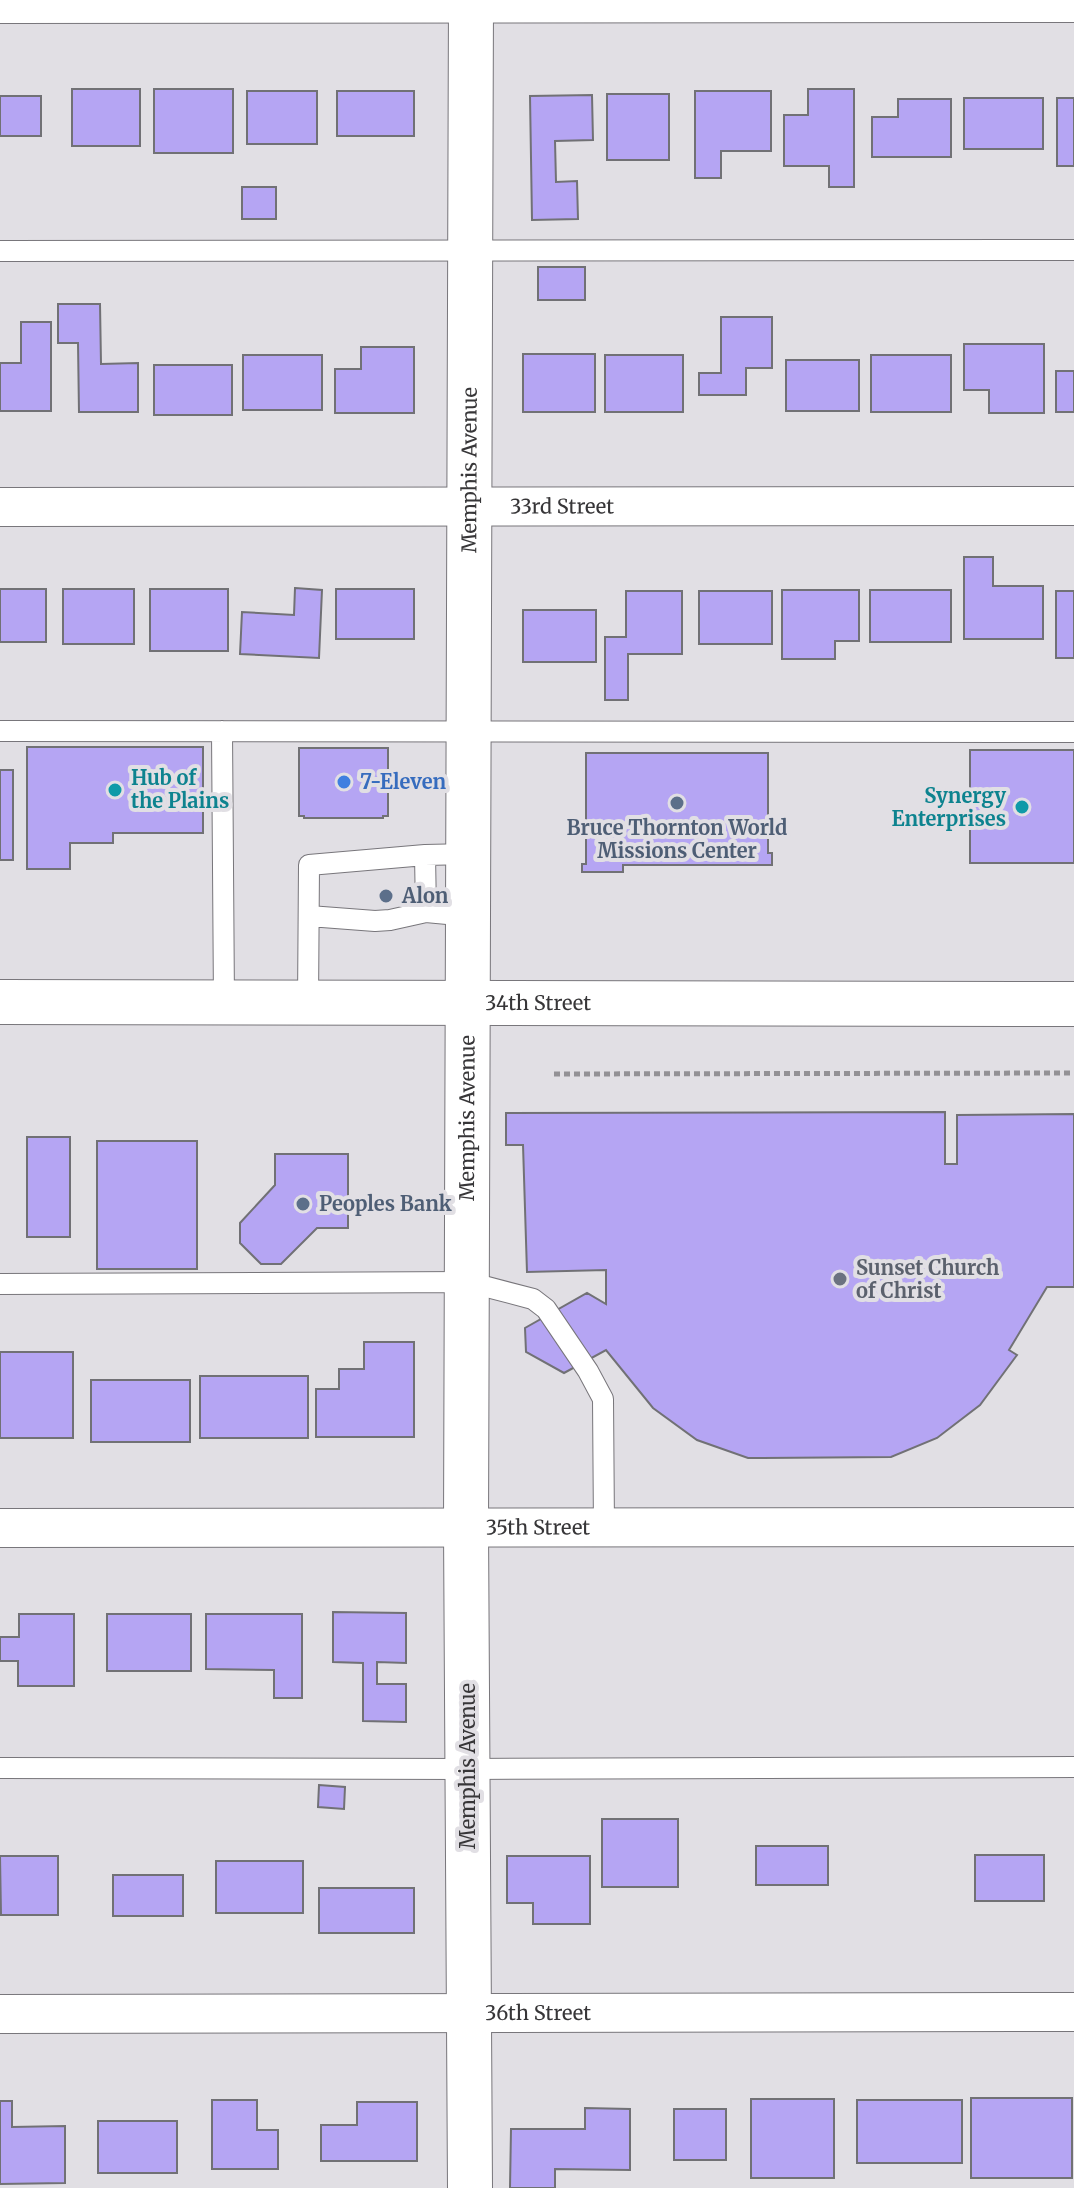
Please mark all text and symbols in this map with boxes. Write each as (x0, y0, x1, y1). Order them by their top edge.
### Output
street label: Memphis Avenue (456, 387, 482, 553)
street label: 33rd Street (510, 493, 614, 519)
place label: Hub of the Plains (131, 765, 229, 813)
place label: 7-Eleven (360, 769, 447, 794)
marker: 7-Eleven (335, 773, 353, 791)
marker: Hub of the Plains (106, 781, 124, 799)
place label: Synergy Enterprises (892, 783, 1006, 831)
marker: Bruce Thornton World Missions Center (668, 794, 686, 812)
marker: Synergy Enterprises (1013, 798, 1031, 816)
place label: Bruce Thornton World Missions Center (567, 815, 787, 863)
place label: Alon (401, 883, 449, 908)
marker: Alon (377, 887, 395, 905)
street label: 34th Street (485, 990, 591, 1015)
street label: Memphis Avenue (454, 1035, 480, 1201)
place label: Peoples Bank (319, 1191, 452, 1216)
marker: Peoples Bank (294, 1195, 312, 1213)
place label: Sunset Church of Christ (856, 1255, 1000, 1303)
marker: Sunset Church of Christ (831, 1270, 849, 1288)
street label: 35th Street (486, 1514, 590, 1540)
street label: Memphis Avenue (455, 1683, 480, 1849)
street label: 36th Street (485, 2000, 591, 2025)

